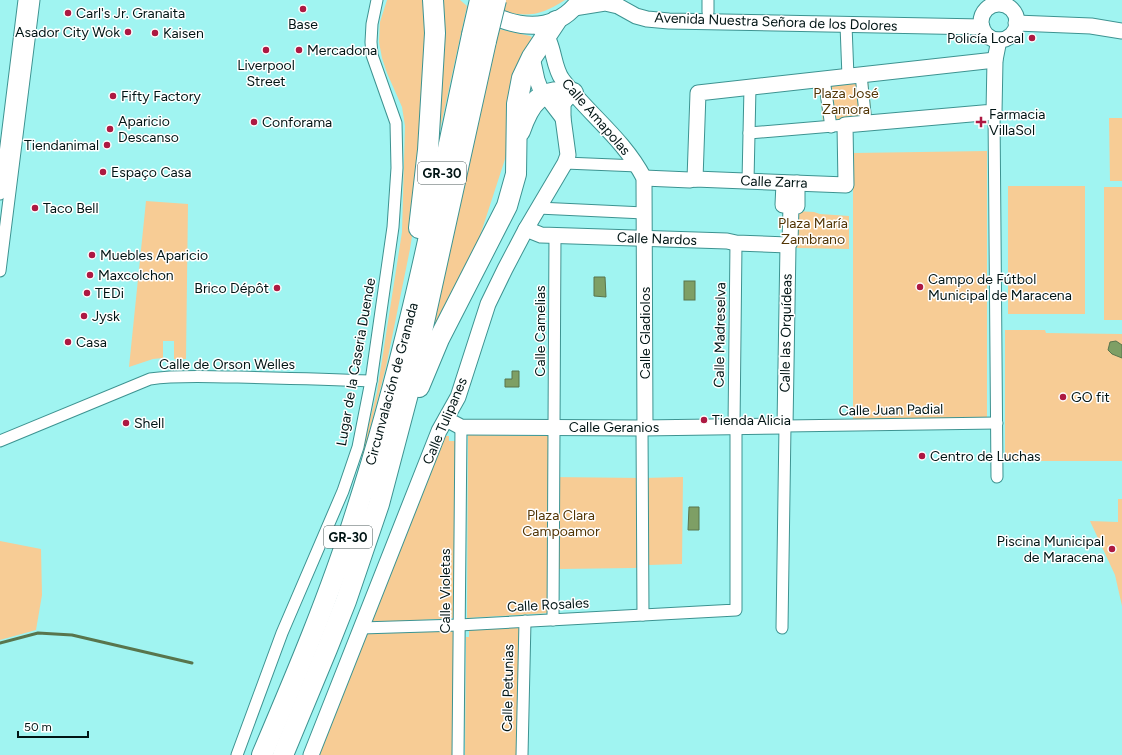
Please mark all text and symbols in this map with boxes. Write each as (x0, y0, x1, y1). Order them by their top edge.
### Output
marker: Base (298, 4, 308, 14)
place label: Carl's Jr. Granaita (76, 5, 185, 22)
marker: Carl's Jr. Granaita (63, 8, 73, 18)
street label: Avenida Nuestra Señora de los Dolores (654, 9, 898, 35)
place label: Base (288, 16, 318, 33)
place label: Asador City Wok (15, 24, 120, 41)
place label: Kaisen (163, 25, 204, 42)
marker: Asador City Wok (123, 27, 133, 37)
marker: Kaisen (150, 28, 160, 38)
place label: Policía Local (947, 30, 1024, 47)
marker: Policía Local (1027, 33, 1037, 43)
place label: Mercadona (307, 42, 377, 59)
marker: Liverpool Street (261, 45, 271, 55)
marker: Mercadona (294, 45, 304, 55)
place label: Liverpool Street (237, 57, 295, 90)
street label: Calle Amapolas (558, 75, 634, 159)
park label: Plaza José Zamora (813, 85, 879, 118)
place label: Fifty Factory (121, 88, 201, 105)
marker: Fifty Factory (108, 91, 118, 101)
place label: Farmacia VillaSol (989, 106, 1045, 139)
place label: Aparicio Descanso (118, 113, 179, 146)
place label: Conforama (262, 114, 332, 131)
marker: Conforama (249, 117, 259, 127)
marker: Farmacia VillaSol (976, 117, 986, 127)
marker: Aparicio Descanso (105, 124, 115, 134)
place label: Tiendanimal (24, 137, 99, 154)
marker: Tiendanimal (102, 140, 112, 150)
road number: GR-30 (418, 162, 466, 184)
place label: Espaço Casa (111, 164, 191, 181)
marker: Espaço Casa (98, 167, 108, 177)
street label: Calle Zarra (740, 172, 808, 192)
place label: Taco Bell (43, 200, 99, 217)
marker: Taco Bell (30, 203, 40, 213)
park label: Plaza María Zambrano (778, 215, 848, 248)
street label: Calle Nardos (617, 229, 697, 249)
place label: Muebles Aparicio (100, 247, 208, 264)
marker: Muebles Aparicio (87, 250, 97, 260)
place label: Maxcolchon (98, 267, 174, 284)
marker: Maxcolchon (85, 270, 95, 280)
place label: Campo de Fútbol Municipal de Maracena (928, 271, 1072, 304)
street label: Calle las Orquídeas (776, 273, 796, 393)
street label: Lugar de la Caseria Duende (333, 276, 379, 447)
place label: Brico Dépôt (194, 280, 269, 297)
street label: Calle Madreselva (711, 282, 729, 388)
marker: Campo de Fútbol Municipal de Maracena (915, 282, 925, 292)
marker: Brico Dépôt (272, 283, 282, 293)
place label: TEDi (95, 285, 124, 302)
street label: Calle Camelias (532, 285, 549, 377)
street label: Calle Gladiolos (637, 287, 654, 379)
marker: TEDi (82, 288, 92, 298)
street label: Circunvalación de Granada (362, 301, 422, 467)
place label: Jysk (92, 308, 120, 325)
marker: Jysk (79, 311, 89, 321)
place label: Casa (76, 334, 107, 351)
marker: Casa (63, 337, 73, 347)
street label: Calle de Orson Welles (159, 356, 295, 373)
street label: Calle Tulipanes (419, 375, 471, 467)
place label: GO fit (1071, 389, 1110, 406)
marker: GO fit (1058, 392, 1068, 402)
street label: Calle Juan Padial (839, 401, 943, 419)
place label: Tienda Alicia (712, 412, 791, 429)
place label: Shell (134, 415, 164, 432)
marker: Tienda Alicia (699, 415, 709, 425)
marker: Shell (121, 418, 131, 428)
street label: Calle Geranios (569, 419, 659, 436)
place label: Centro de Luchas (930, 448, 1041, 465)
marker: Centro de Luchas (917, 451, 927, 461)
park label: Plaza Clara Campoamor (522, 507, 600, 540)
road number: GR-30 (324, 526, 372, 548)
place label: Piscina Municipal de Maracena (997, 533, 1104, 566)
marker: Piscina Municipal de Maracena (1107, 544, 1117, 554)
street label: Calle Violetas (437, 548, 454, 634)
street label: Calle Rosales (506, 594, 590, 616)
street label: Calle Petunias (499, 644, 517, 732)
scale bar (18, 713, 88, 739)
text: 50 m (24, 720, 52, 734)

